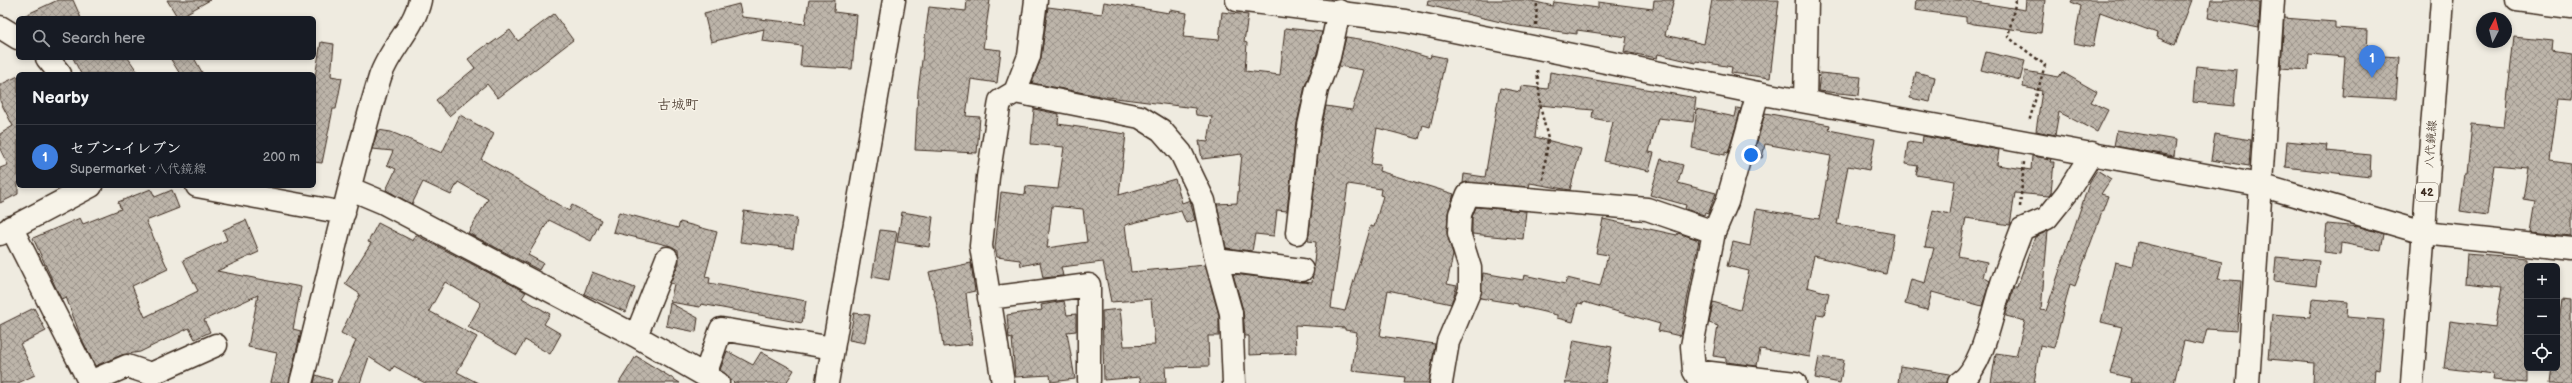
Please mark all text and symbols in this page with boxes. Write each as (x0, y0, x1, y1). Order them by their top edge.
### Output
north arrow (2476, 12, 2512, 48)
search box (16, 16, 316, 60)
icon: search (30, 27, 52, 49)
text: Search here (62, 29, 145, 48)
pin: 1 (2359, 45, 2385, 78)
text: Nearby (32, 88, 89, 108)
district label: 古城町 (657, 96, 699, 113)
street label: 八代鏡線 (2422, 120, 2440, 168)
text: セブン-イレブン (70, 139, 181, 158)
your location (1741, 145, 1761, 165)
text: 1 (42, 149, 48, 165)
text: 200 m (263, 149, 300, 165)
text: Supermarket · 八代鏡線 (70, 161, 206, 177)
road number: 42 (2416, 183, 2438, 201)
map controls (2524, 263, 2560, 371)
button: + (2524, 263, 2560, 299)
button: − (2524, 299, 2560, 335)
button: locate (2524, 335, 2560, 371)

